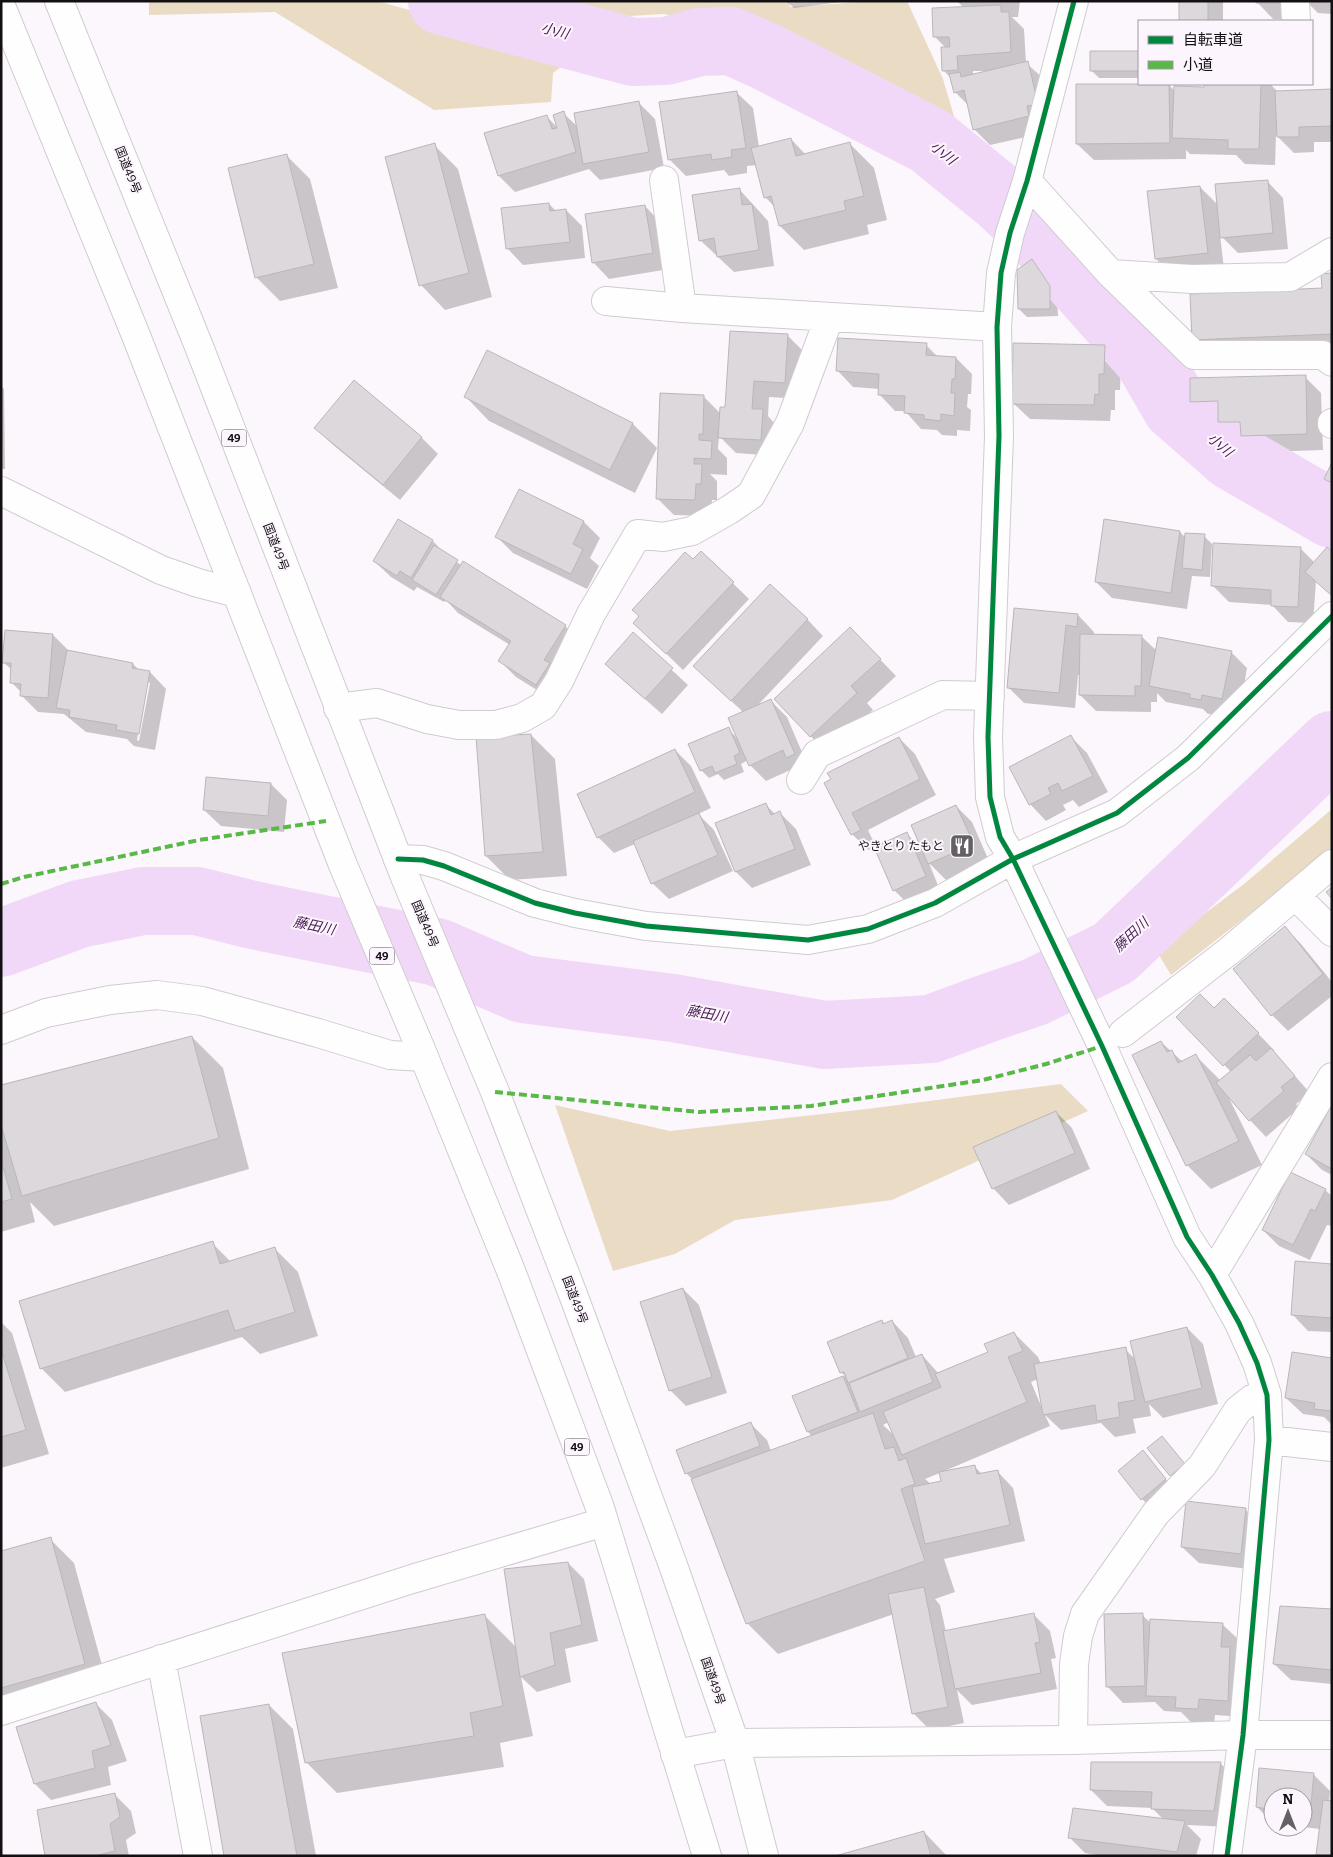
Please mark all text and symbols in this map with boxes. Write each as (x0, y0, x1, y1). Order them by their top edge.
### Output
water label: 小川 (539, 19, 573, 43)
legend (1138, 20, 1313, 85)
text: 自転車道 (1183, 31, 1243, 49)
text: 小道 (1183, 56, 1213, 74)
water label: 小川 (927, 138, 961, 170)
street label: 国道49号 (112, 144, 144, 196)
road number: 49 (222, 429, 246, 446)
water label: 小川 (1204, 429, 1238, 462)
street label: 国道49号 (260, 521, 292, 573)
restaurant icon: やきとり たもと (949, 833, 975, 859)
place label: やきとり たもと (858, 839, 944, 853)
street label: 国道49号 (409, 898, 441, 950)
water label: 藤田川 (292, 913, 338, 939)
water label: 藤田川 (1110, 913, 1154, 956)
road number: 49 (370, 948, 394, 964)
water label: 藤田川 (685, 1002, 731, 1026)
street label: 国道49号 (559, 1274, 591, 1326)
road number: 49 (564, 1438, 590, 1455)
street label: 国道49号 (698, 1655, 728, 1707)
north arrow (1263, 1787, 1313, 1837)
text: N (1283, 1791, 1294, 1808)

